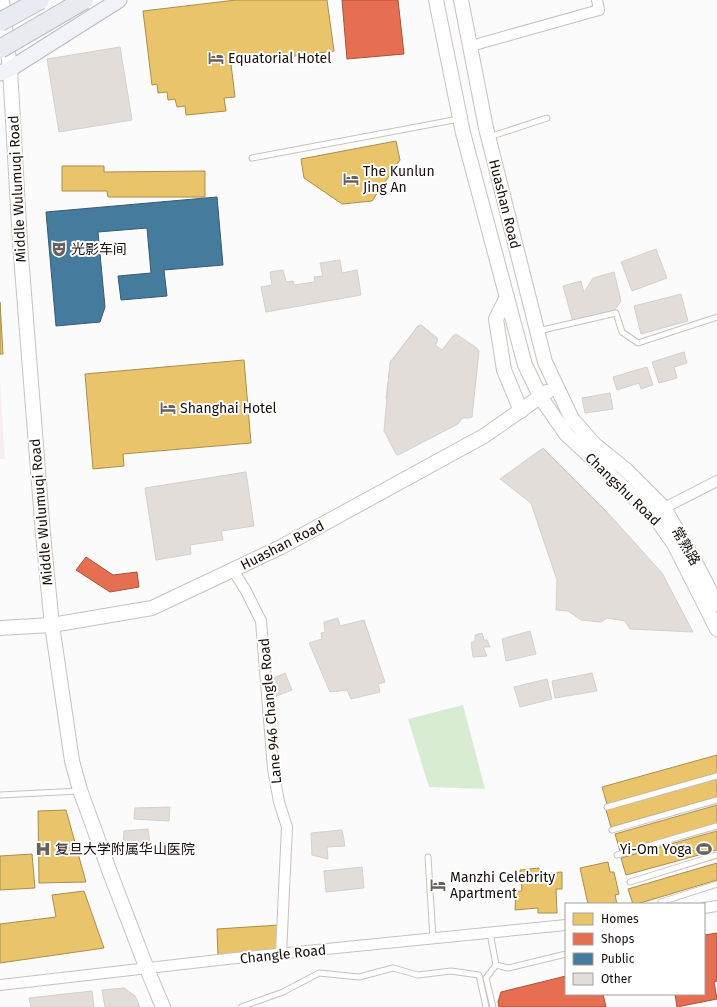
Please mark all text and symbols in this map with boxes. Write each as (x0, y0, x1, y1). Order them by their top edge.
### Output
hotel icon: Equatorial Hotel (207, 49, 225, 67)
place label: Equatorial Hotel (228, 50, 331, 67)
street label: Middle Wulumuqi Road (5, 115, 30, 263)
street label: Huashan Road (485, 158, 524, 251)
place label: The Kunlun Jing An (363, 163, 435, 196)
hotel icon: The Kunlun Jing An (342, 170, 360, 188)
theatre icon: 光影车间 (50, 240, 68, 258)
place label: 光影车间 (71, 241, 127, 258)
hotel icon: Shanghai Hotel (159, 399, 177, 417)
place label: Shanghai Hotel (180, 400, 277, 417)
street label: Middle Wulumuqi Road (27, 438, 56, 586)
street label: Changshu Road (582, 449, 664, 529)
street label: Huashan Road (238, 517, 327, 574)
street label: 常熟路 (668, 524, 703, 569)
street label: Lane 946 Changle Road (256, 637, 285, 785)
hospital icon: 复旦大学附属华山医院 (34, 840, 52, 858)
sports icon: Yi-Om Yoga (695, 840, 713, 858)
place label: 复旦大学附属华山医院 (55, 841, 195, 858)
place label: Yi-Om Yoga (620, 841, 692, 858)
place label: Manzhi Celebrity Apartment (450, 869, 555, 902)
hotel icon: Manzhi Celebrity Apartment (429, 876, 447, 894)
legend (565, 903, 705, 995)
text: Homes (601, 912, 639, 926)
text: Shops (601, 932, 635, 946)
street label: Changle Road (239, 942, 327, 967)
text: Public (601, 952, 635, 966)
text: Other (601, 972, 632, 986)

